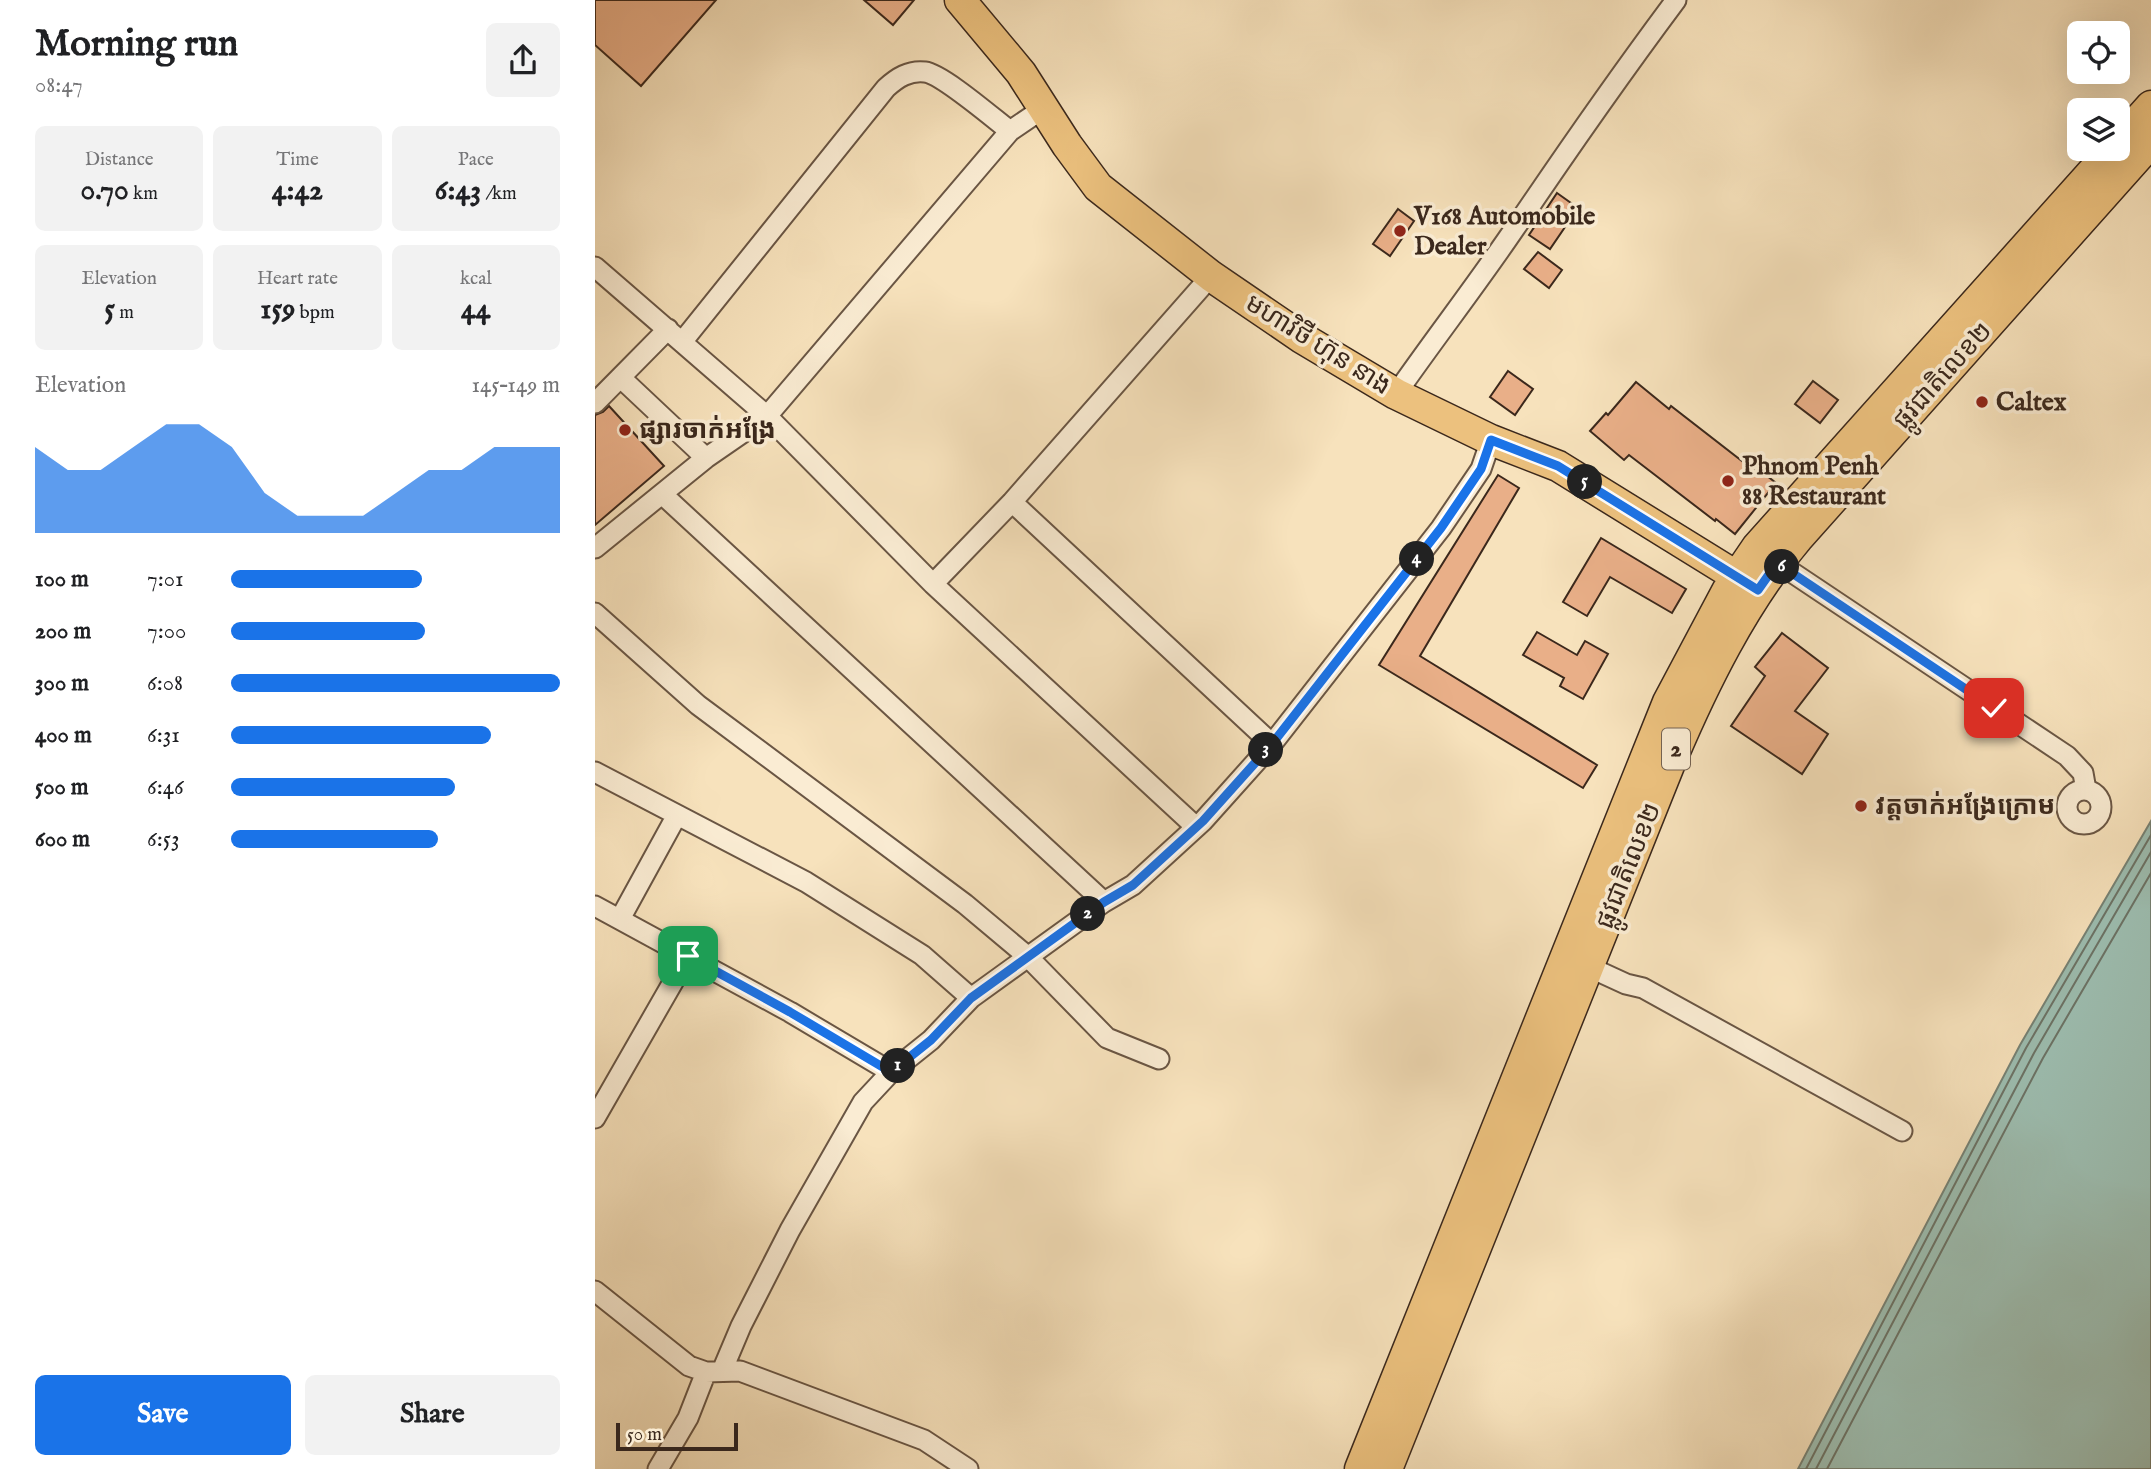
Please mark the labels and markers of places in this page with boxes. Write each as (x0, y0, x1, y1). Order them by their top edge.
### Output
place label: V168 Automobile Dealer (1413, 200, 1595, 263)
marker: V168 Automobile Dealer (1392, 223, 1408, 239)
place label: Caltex (1996, 386, 2067, 419)
marker: Caltex (1974, 394, 1990, 410)
place label: ផ្សារចាក់អង្រែ (639, 414, 776, 447)
marker: ផ្សារចាក់អង្រែ (617, 422, 633, 438)
place label: Phnom Penh 88 Restaurant (1742, 450, 1886, 513)
pin: 5 (1567, 464, 1602, 500)
marker: Phnom Penh 88 Restaurant (1720, 473, 1736, 489)
pin: 4 (1399, 542, 1435, 576)
pin: 6 (1765, 550, 1799, 584)
pin (1964, 678, 2024, 738)
pin: 3 (1249, 732, 1283, 768)
place label: វត្តចាក់អង្រែក្រោម (1875, 790, 2055, 823)
marker: វត្តចាក់អង្រែក្រោម (1853, 798, 1869, 814)
pin: 2 (1071, 897, 1105, 932)
pin (658, 926, 718, 986)
pin: 1 (881, 1048, 915, 1084)

